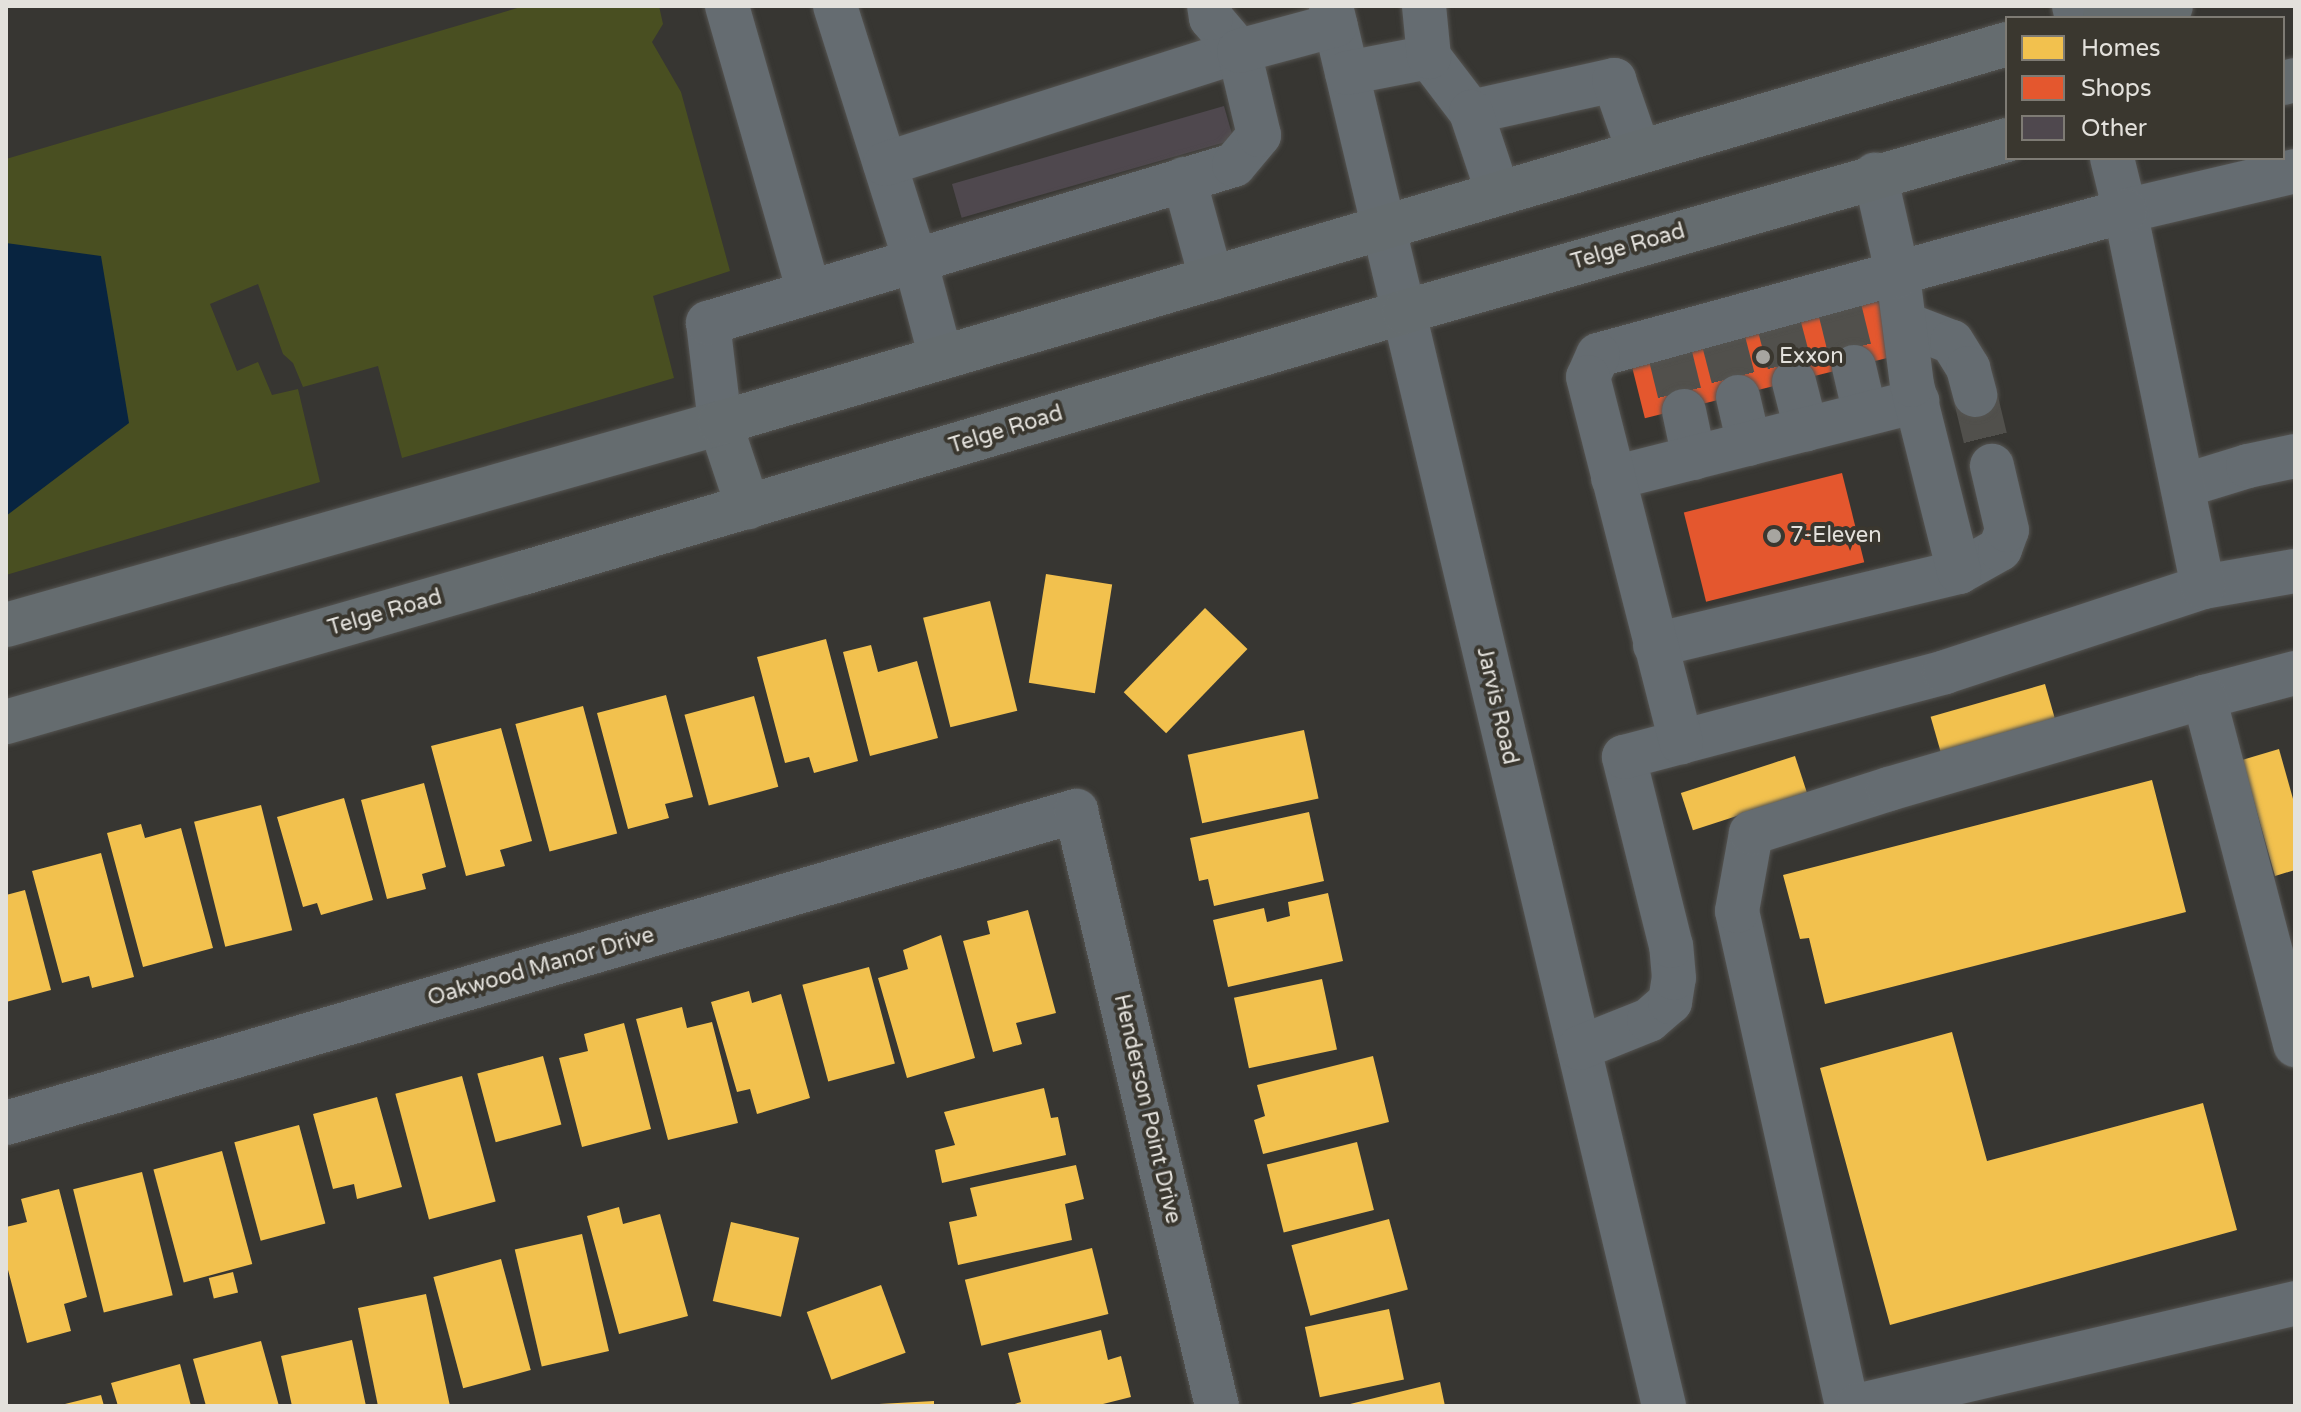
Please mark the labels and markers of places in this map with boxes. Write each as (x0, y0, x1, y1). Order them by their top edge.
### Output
place label: Exxon (1779, 344, 1844, 370)
marker: Exxon (1754, 348, 1772, 366)
place label: 7-Eleven (1790, 523, 1882, 549)
marker: 7-Eleven (1765, 527, 1783, 545)

